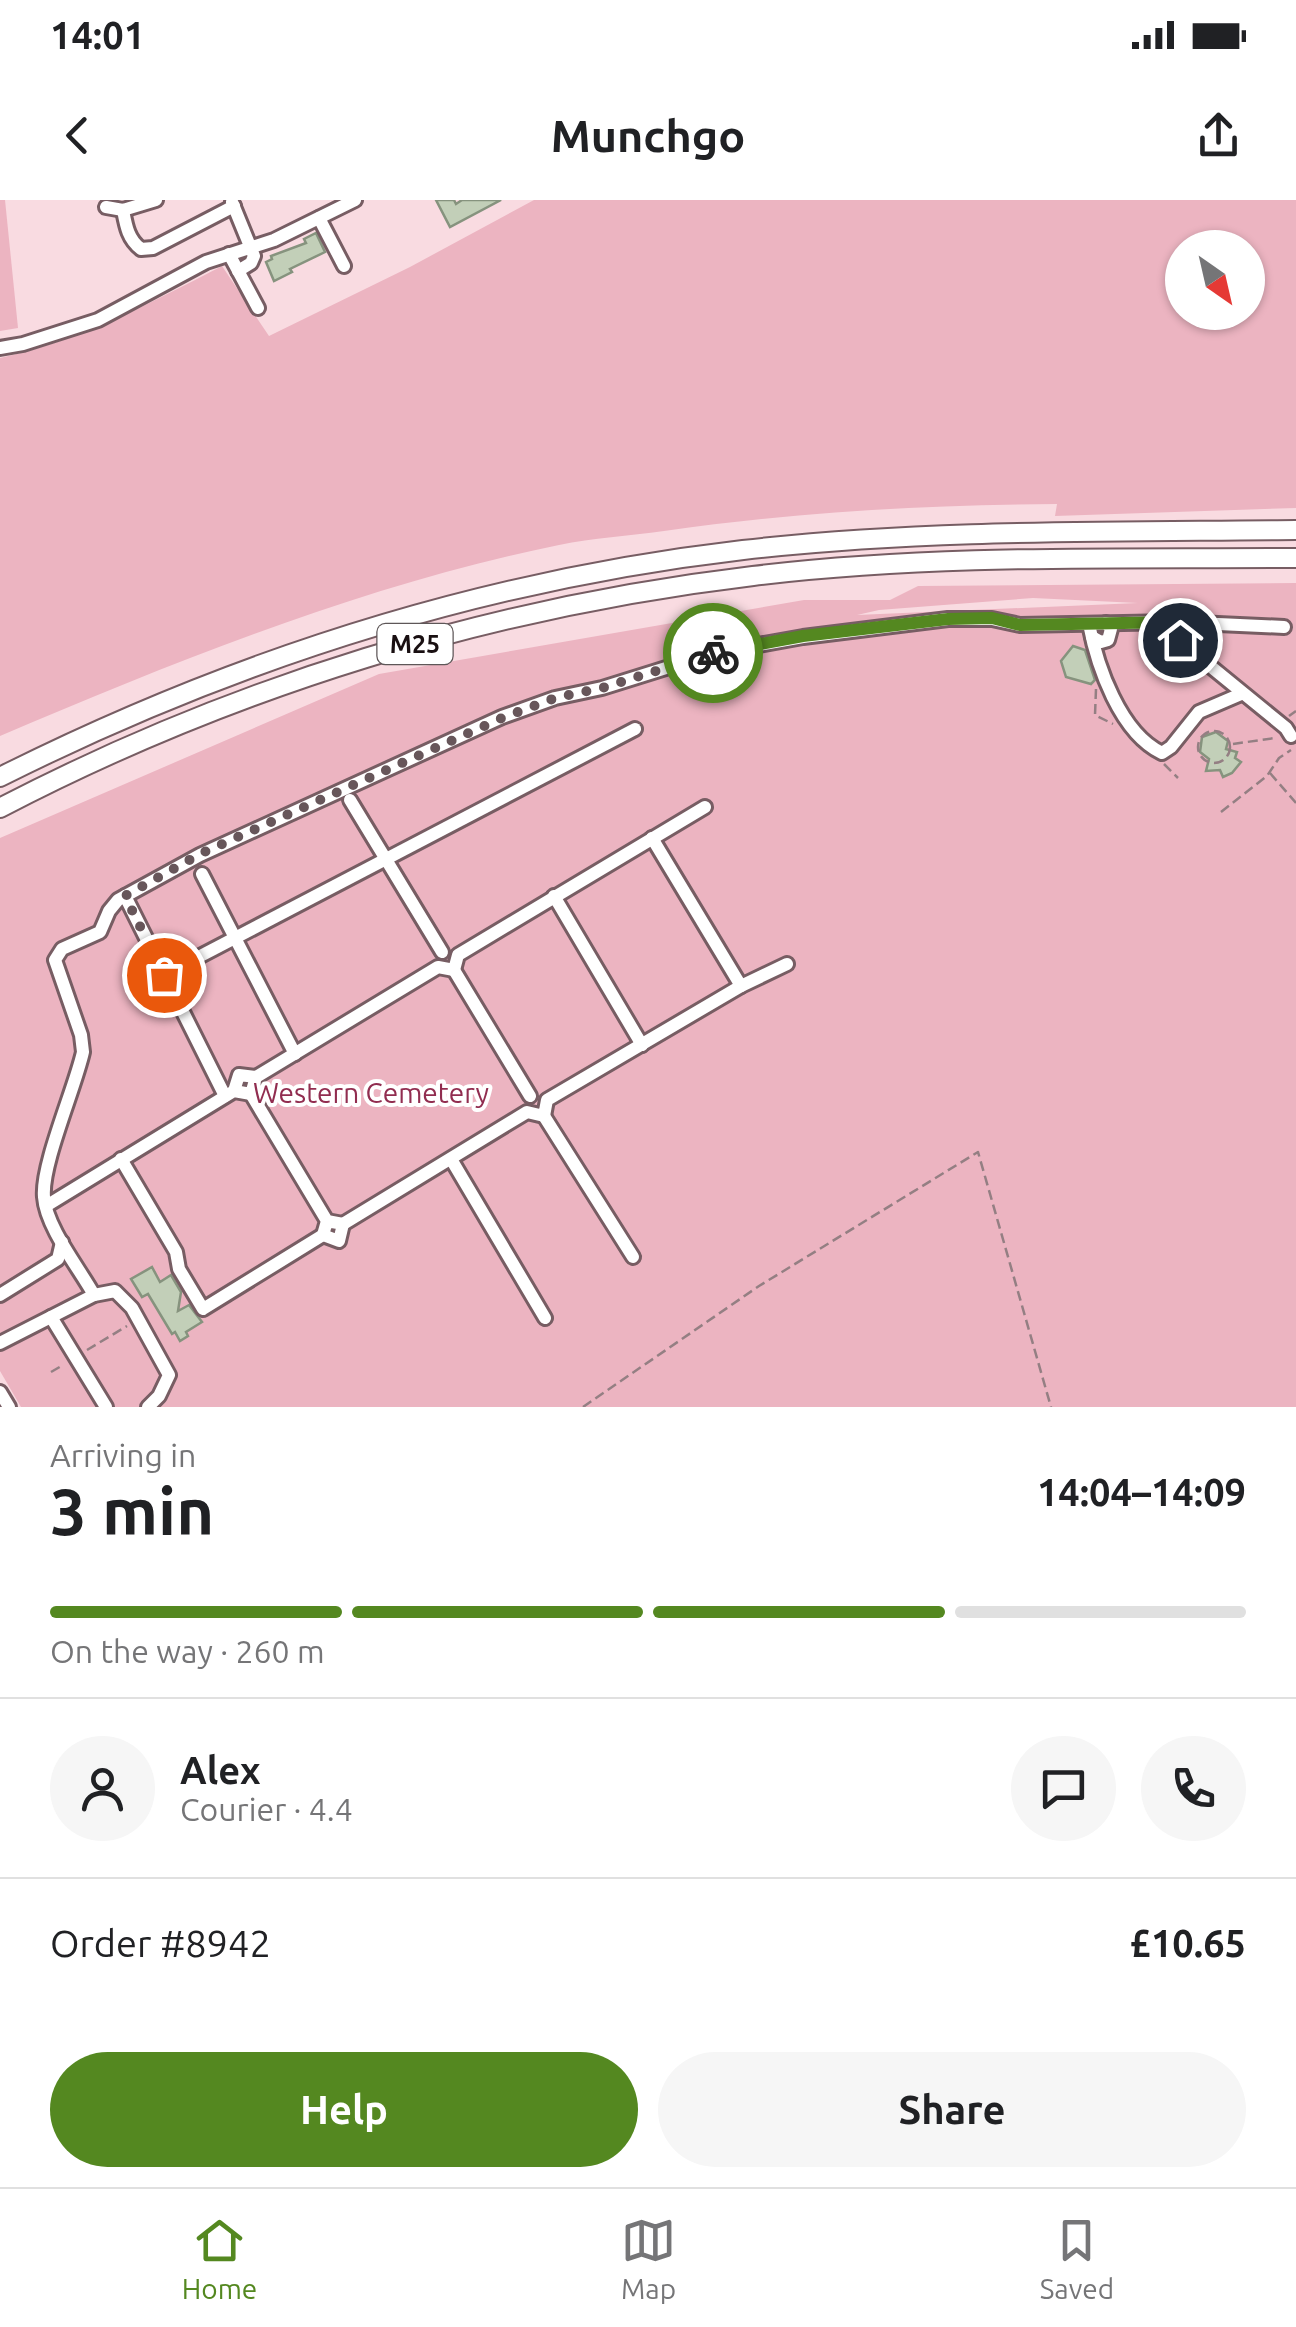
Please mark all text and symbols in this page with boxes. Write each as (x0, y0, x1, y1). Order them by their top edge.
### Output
text: 14:01 (50, 14, 145, 56)
icon: back (50, 108, 105, 163)
icon: share (1191, 108, 1246, 163)
text: Munchgo (551, 110, 745, 161)
north arrow (1165, 230, 1265, 330)
map controls (1165, 230, 1265, 330)
pin (1138, 598, 1223, 683)
courier (663, 603, 763, 703)
icon: home (1153, 613, 1208, 668)
road number: M25 (378, 624, 452, 664)
icon: bike (686, 626, 741, 681)
pin (122, 933, 207, 1018)
icon: bag (137, 948, 192, 1003)
park label: Western Cemetery (253, 1077, 489, 1108)
text: Arriving in (50, 1437, 196, 1473)
text: 14:04–14:09 (1037, 1471, 1246, 1513)
text: 3 min (50, 1474, 214, 1547)
text: On the way · 260 m (50, 1633, 325, 1669)
button: person (50, 1736, 155, 1841)
button: chat (1011, 1736, 1116, 1841)
button: phone (1141, 1736, 1246, 1841)
text: Alex (180, 1749, 261, 1791)
text: Courier · 4.4 (180, 1791, 353, 1827)
text: Order #8942 (50, 1922, 271, 1964)
text: £10.65 (1129, 1922, 1246, 1964)
button: Help (50, 2052, 638, 2167)
button: Share (658, 2052, 1246, 2167)
tab: Home (182, 2213, 257, 2304)
tab: Map (621, 2213, 676, 2304)
tab: Saved (1040, 2213, 1114, 2304)

